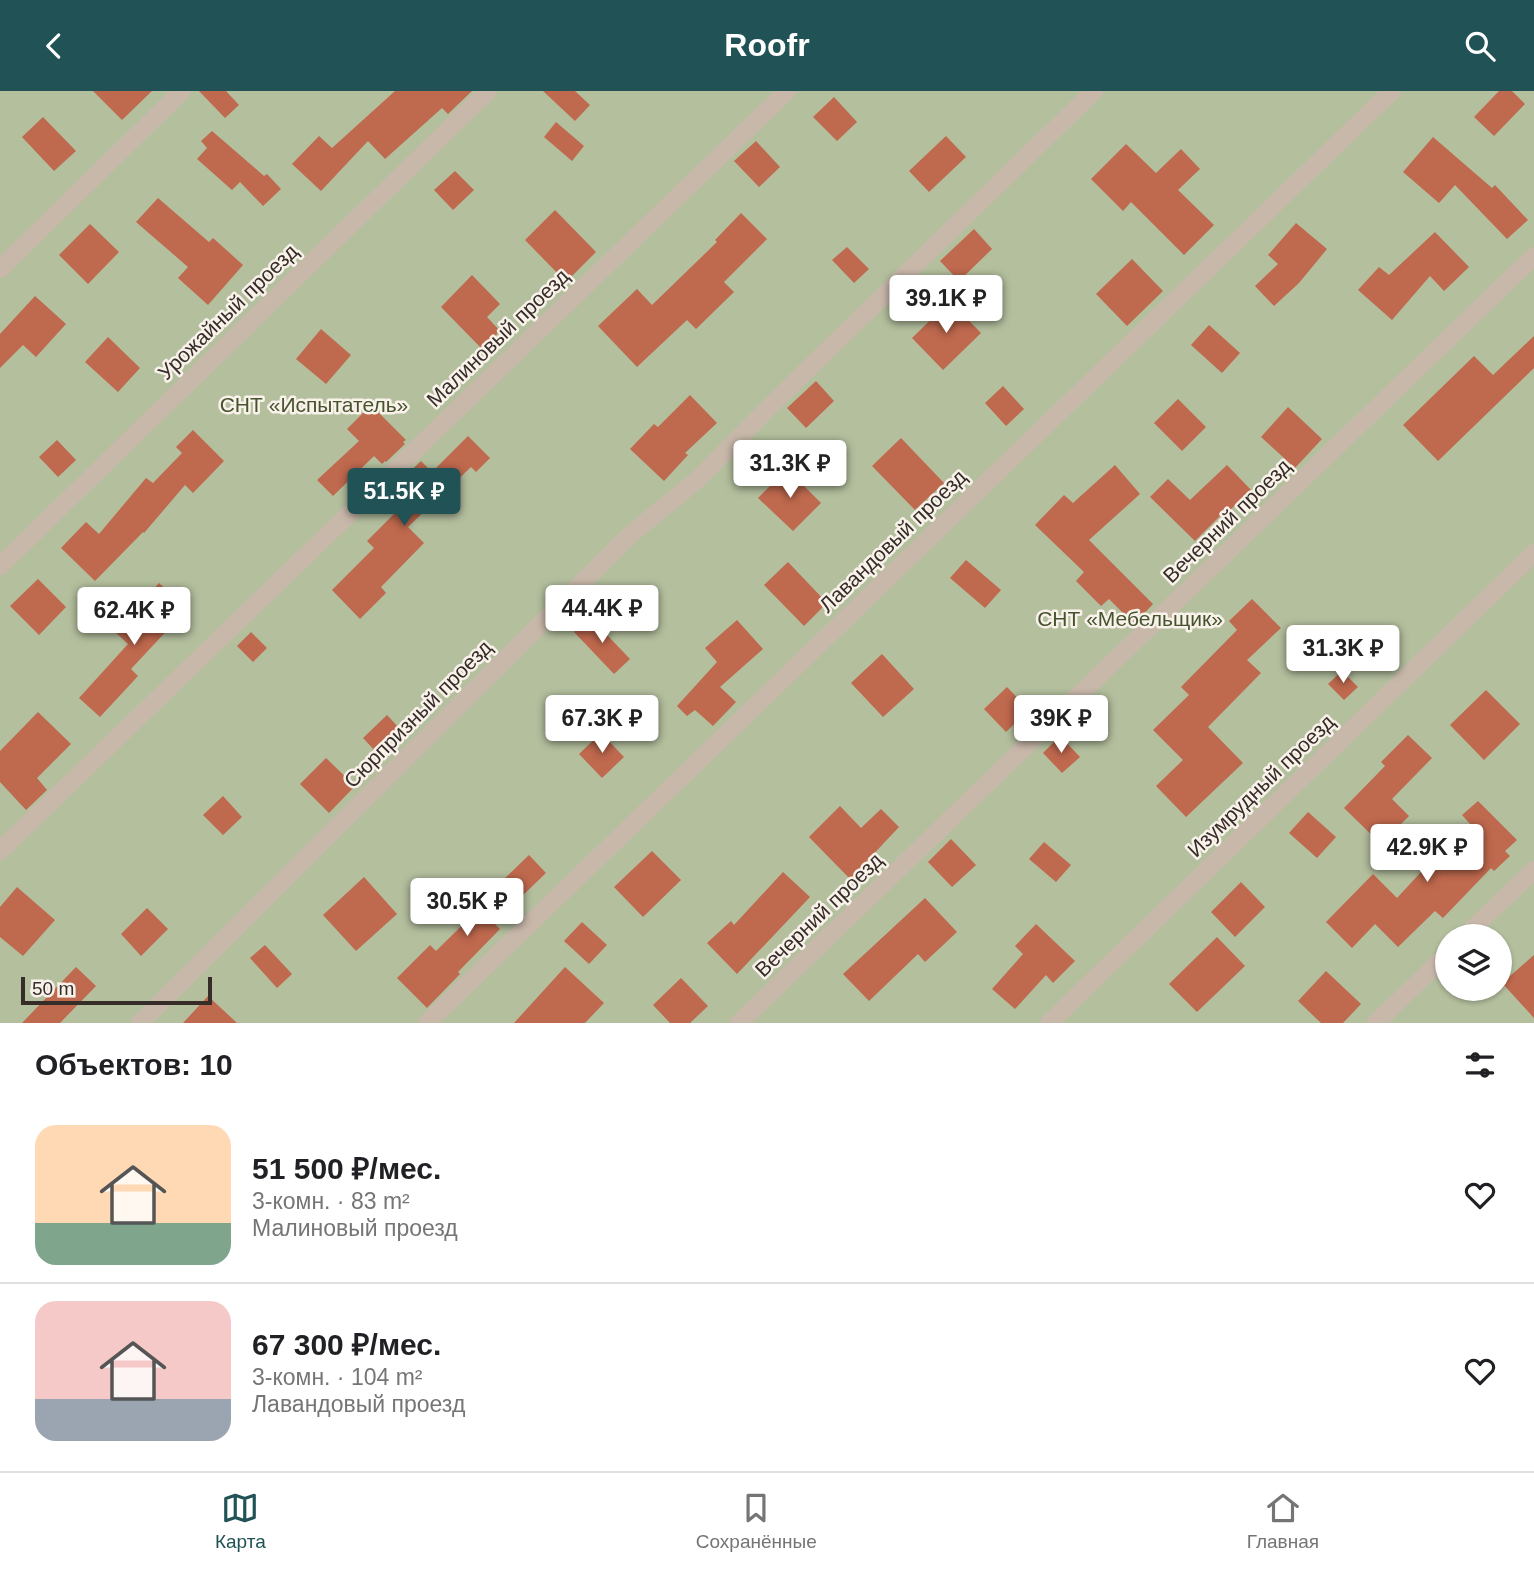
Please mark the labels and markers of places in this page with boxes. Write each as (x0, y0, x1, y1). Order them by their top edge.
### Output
pin: 39.1K ₽ (881, 275, 1011, 335)
pin: 31.3K ₽ (725, 441, 855, 500)
pin: 51.5K ₽ (339, 469, 469, 528)
pin: 44.4K ₽ (537, 585, 667, 645)
pin: 62.4K ₽ (69, 587, 199, 647)
pin: 31.3K ₽ (1278, 625, 1408, 685)
pin: 67.3K ₽ (537, 695, 667, 755)
pin: 39K ₽ (1012, 695, 1110, 755)
pin: 42.9K ₽ (1362, 825, 1492, 884)
pin: 30.5K ₽ (402, 879, 532, 938)

